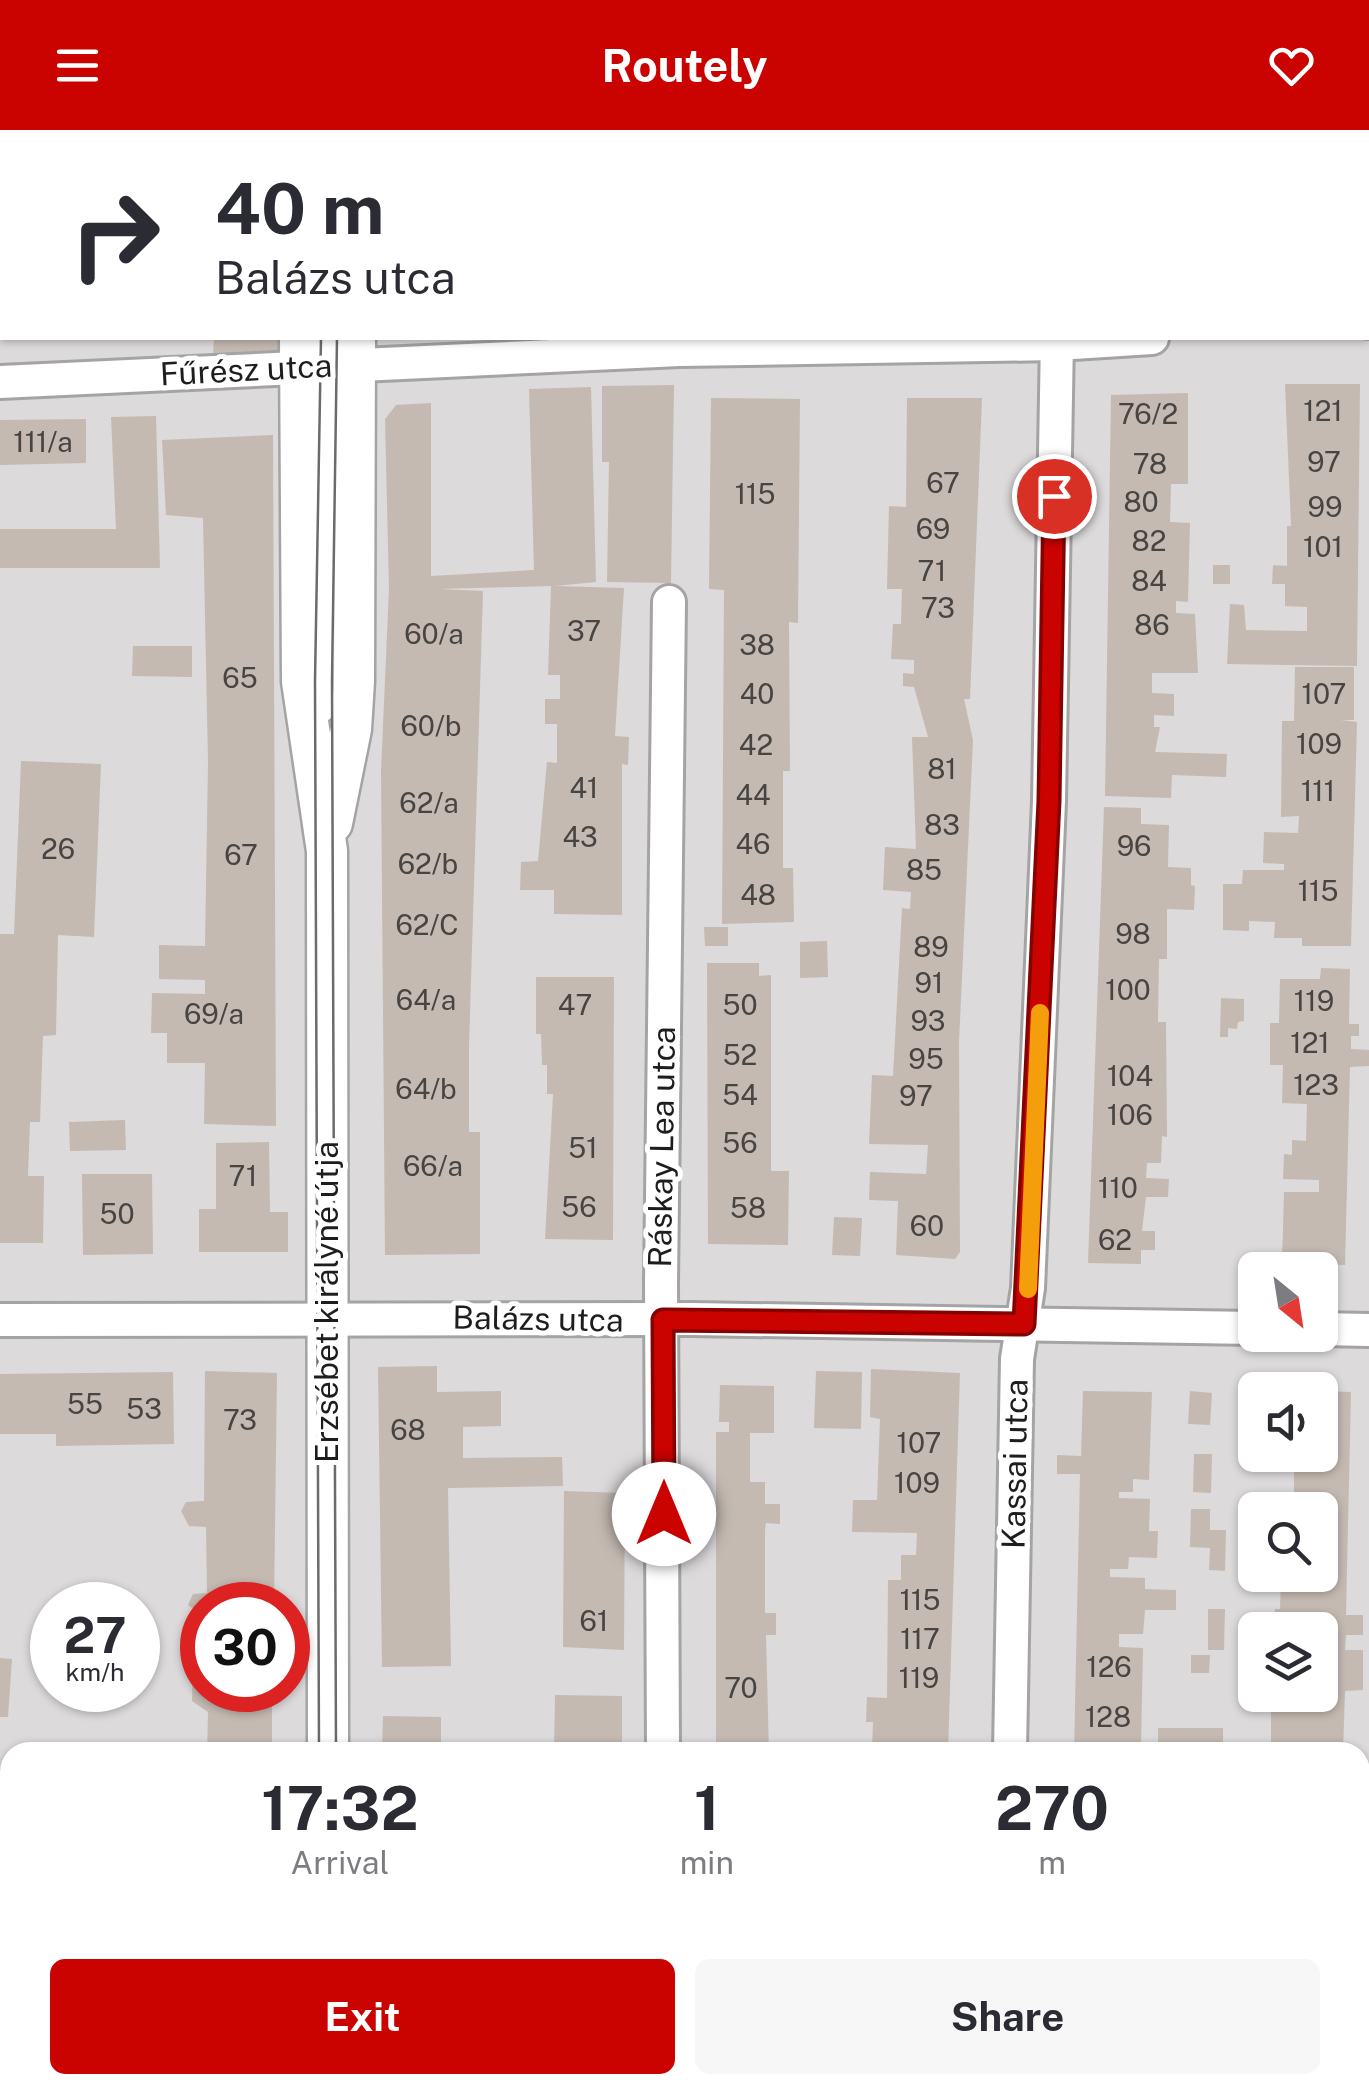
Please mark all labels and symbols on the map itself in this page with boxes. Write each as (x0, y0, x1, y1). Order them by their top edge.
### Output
street label: Fűrész utca (159, 347, 333, 392)
house number: 121 (1303, 394, 1343, 427)
house number: 76/2 (1118, 397, 1178, 430)
house number: 111/a (13, 425, 73, 458)
house number: 97 (1307, 445, 1341, 478)
house number: 78 (1133, 447, 1167, 480)
pin (1012, 454, 1097, 539)
house number: 67 (926, 466, 960, 499)
house number: 115 (735, 477, 775, 510)
house number: 80 (1123, 485, 1159, 518)
house number: 99 (1308, 490, 1342, 523)
house number: 69 (916, 512, 950, 545)
house number: 82 (1132, 524, 1166, 557)
house number: 101 (1303, 530, 1343, 563)
house number: 71 (918, 554, 946, 587)
house number: 84 (1131, 564, 1167, 597)
house number: 73 (921, 591, 955, 624)
house number: 86 (1134, 608, 1170, 641)
house number: 37 (567, 614, 601, 647)
house number: 60/a (404, 617, 464, 650)
house number: 38 (739, 628, 775, 661)
house number: 65 (222, 661, 258, 694)
house number: 40 (740, 677, 774, 710)
house number: 107 (1302, 677, 1346, 710)
house number: 60/b (401, 709, 461, 742)
house number: 109 (1296, 727, 1342, 760)
house number: 42 (739, 728, 773, 761)
house number: 81 (927, 752, 957, 785)
house number: 41 (570, 771, 599, 804)
house number: 111 (1301, 774, 1335, 807)
house number: 44 (735, 778, 771, 811)
house number: 62/a (399, 786, 459, 819)
house number: 83 (924, 808, 960, 841)
house number: 43 (562, 820, 598, 853)
house number: 46 (735, 827, 771, 860)
house number: 96 (1117, 829, 1151, 862)
house number: 26 (41, 832, 75, 865)
house number: 67 (224, 838, 258, 871)
house number: 62/b (398, 847, 458, 880)
house number: 85 (906, 853, 942, 886)
house number: 115 (1298, 874, 1338, 907)
house number: 48 (740, 878, 776, 911)
house number: 62/C (395, 908, 459, 941)
house number: 98 (1115, 917, 1151, 950)
house number: 89 (913, 930, 949, 963)
house number: 91 (915, 966, 943, 999)
house number: 100 (1105, 973, 1151, 1006)
house number: 64/a (396, 983, 456, 1016)
house number: 119 (1294, 984, 1334, 1017)
house number: 47 (558, 988, 592, 1021)
house number: 50 (722, 988, 758, 1021)
house number: 69/a (184, 997, 244, 1030)
house number: 93 (911, 1004, 945, 1037)
street label: Ráskay Lea utca (641, 1026, 682, 1268)
house number: 121 (1290, 1026, 1330, 1059)
house number: 52 (723, 1038, 757, 1071)
house number: 95 (908, 1042, 944, 1075)
house number: 104 (1107, 1059, 1153, 1092)
house number: 123 (1293, 1068, 1339, 1101)
house number: 64/b (395, 1072, 457, 1105)
house number: 54 (722, 1078, 758, 1111)
house number: 97 (899, 1079, 933, 1112)
house number: 106 (1107, 1098, 1153, 1131)
house number: 56 (722, 1126, 758, 1159)
house number: 51 (568, 1131, 598, 1164)
street label: Erzsébet királyné útja (308, 1141, 345, 1463)
house number: 66/a (403, 1149, 463, 1182)
house number: 71 (229, 1159, 257, 1192)
house number: 110 (1098, 1171, 1138, 1204)
house number: 56 (561, 1190, 597, 1223)
house number: 58 (730, 1191, 766, 1224)
house number: 50 (99, 1197, 135, 1230)
house number: 60 (910, 1209, 944, 1242)
house number: 62 (1098, 1223, 1132, 1256)
north arrow (1238, 1252, 1338, 1352)
street label: Balázs utca (452, 1299, 624, 1338)
street label: Kassai utca (995, 1379, 1034, 1549)
house number: 55 (67, 1387, 103, 1420)
house number: 53 (126, 1392, 162, 1425)
house number: 73 (223, 1403, 257, 1436)
house number: 68 (390, 1413, 426, 1446)
house number: 107 (897, 1426, 941, 1459)
position arrow (612, 1462, 716, 1566)
house number: 109 (894, 1466, 940, 1499)
speed limit sign: 30 (180, 1582, 310, 1712)
house number: 115 (900, 1583, 940, 1616)
house number: 61 (580, 1604, 608, 1637)
house number: 117 (900, 1622, 940, 1655)
house number: 126 (1086, 1650, 1132, 1683)
house number: 119 (899, 1661, 939, 1694)
house number: 70 (724, 1671, 758, 1704)
house number: 128 (1085, 1700, 1131, 1733)

